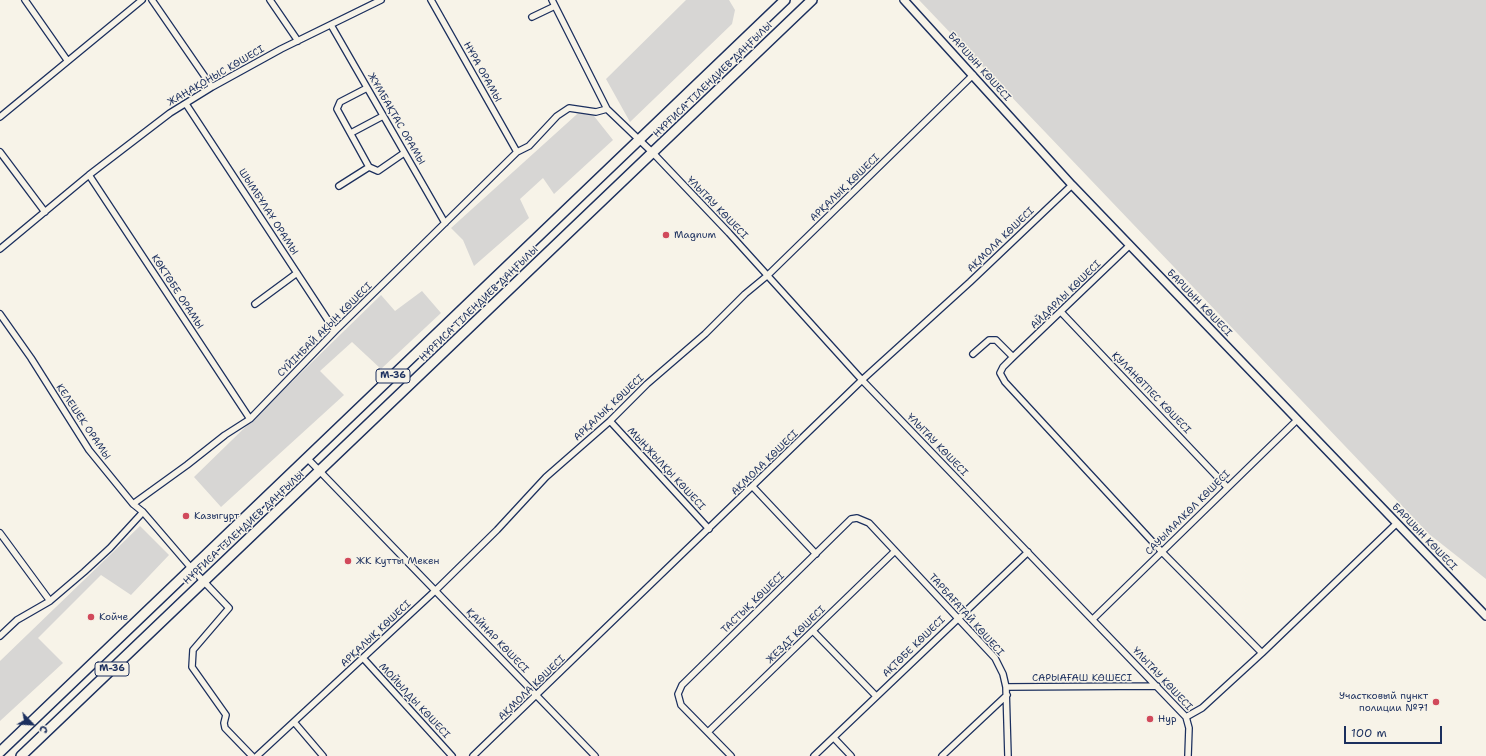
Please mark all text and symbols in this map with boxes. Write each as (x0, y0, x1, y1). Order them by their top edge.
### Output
street label: НҰРҒИСА ТІЛЕНДИЕВ ДАҢҒЫЛЫ (651, 20, 775, 140)
street label: БАРШЫН КӨШЕСІ (945, 30, 1013, 104)
street label: НҰРА ОРАМЫ (460, 40, 504, 104)
street label: ЖАҢАҚОНЫС КӨШЕСІ (165, 43, 267, 109)
street label: ЖҰМБАҚТАС ОРАМЫ (365, 71, 427, 167)
street label: АРҚАЛЫҚ КӨШЕСІ (808, 152, 882, 224)
street label: ШЫМБҰЛАҰ ОРАМЫ (236, 167, 300, 257)
street label: ҰЛЫТАУ КӨШЕСІ (684, 174, 750, 242)
street label: АҚМОЛА КӨШЕСІ (965, 205, 1037, 275)
place label: Magnum (674, 229, 716, 241)
marker: Magnum (661, 230, 671, 240)
street label: НҰРҒИСА ТІЛЕНДИЕВ ДАҢҒЫЛЫ (417, 244, 541, 364)
street label: КӨКТӨБЕ ОРАМЫ (148, 253, 206, 331)
street label: АЙДАРЛЫ КӨШЕСІ (1028, 258, 1104, 332)
street label: БАРШЫН КӨШЕСІ (1164, 267, 1234, 339)
street label: СҮЙІНБАЙ АҚЫН КӨШЕСІ (275, 280, 375, 380)
street label: ҚУЛАНӨТПЕС КӨШЕСІ (1109, 350, 1193, 436)
road number: M-36 (376, 369, 410, 383)
street label: АРҚАЛЫҚ КӨШЕСІ (571, 372, 647, 444)
street label: КЕЛЕШЕК ОРАМЫ (53, 382, 113, 462)
street label: ҰЛЫТАУ КӨШЕСІ (904, 411, 970, 479)
street label: МЫҢЖЫЛҚЫ КӨШЕСІ (625, 425, 707, 513)
street label: АҚМОЛА КӨШЕСІ (729, 428, 801, 498)
street label: САУЫМАЛКӨЛ КӨШЕСІ (1143, 468, 1233, 558)
street label: НҰРҒИСА ТІЛЕНДИЕВ ДАҢҒЫЛЫ (181, 469, 307, 587)
street label: БАРШЫН КӨШЕСІ (1389, 501, 1459, 573)
place label: Казыгурт (194, 510, 239, 522)
marker: Казыгурт (181, 511, 191, 521)
place label: ЖК Кутты Мекен (356, 555, 439, 567)
marker: ЖК Кутты Мекен (343, 556, 353, 566)
street label: ТАСТЫҚ КӨШЕСІ (719, 570, 787, 636)
street label: ТАРБАҒАТАЙ КӨШЕСІ (926, 571, 1006, 659)
street label: АРҚАЛЫҚ КӨШЕСІ (338, 598, 414, 670)
street label: ЖЕЗДІ КӨШЕСІ (764, 604, 828, 666)
street label: ҚАЙНАР КӨШЕСІ (463, 606, 531, 676)
place label: Койче (99, 611, 128, 623)
marker: Койче (86, 612, 96, 622)
street label: АҚТӨБЕ КӨШЕСІ (880, 614, 948, 680)
street label: ҰЛЫТАУ КӨШЕСІ (1130, 645, 1194, 713)
street label: АҚМОЛА КӨШЕСІ (496, 653, 568, 723)
street label: МОЙЫЛДЫ КӨШЕСІ (376, 661, 452, 741)
road number: M-36 (95, 662, 129, 676)
street label: САРЫАҒАШ КӨШЕСІ (1032, 672, 1132, 684)
place label: Участковый пункт полиции №71 (1339, 690, 1428, 714)
marker: Участковый пункт полиции №71 (1431, 697, 1441, 707)
north arrow (12, 704, 52, 744)
place label: Нур (1158, 713, 1177, 725)
marker: Нур (1145, 714, 1155, 724)
scale bar (1346, 718, 1444, 744)
text: С (35, 723, 52, 736)
text: 100 m (1351, 725, 1387, 741)

